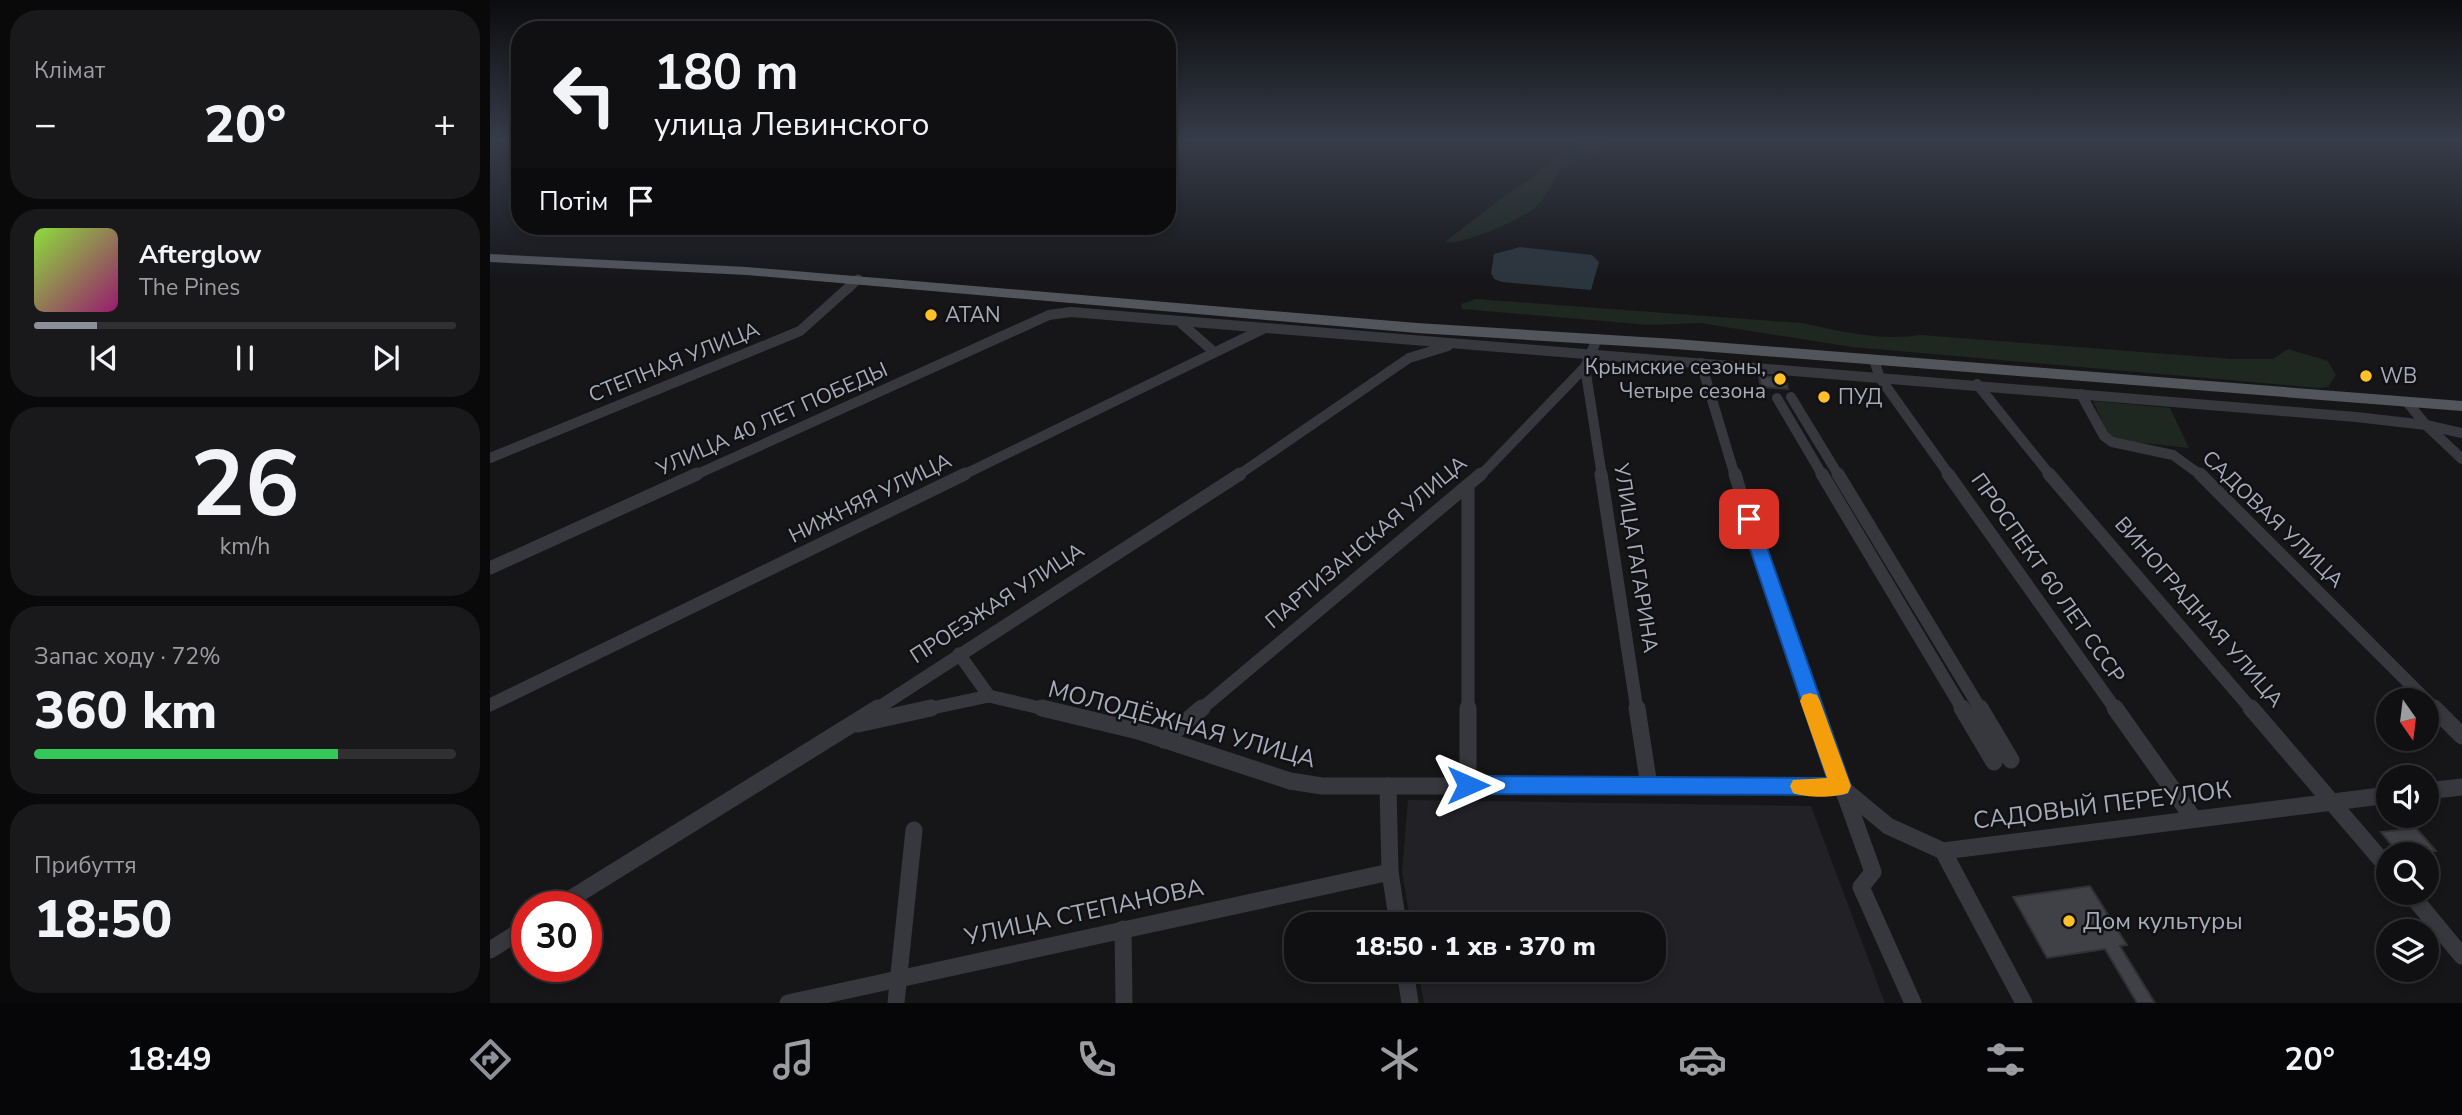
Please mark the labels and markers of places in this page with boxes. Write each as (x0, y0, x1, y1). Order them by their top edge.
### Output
place label: ATAN (945, 301, 1001, 329)
marker: ATAN (923, 307, 939, 323)
place label: Крымские сезоны, Четыре сезона (1585, 353, 1766, 405)
place label: WB (2380, 362, 2417, 390)
marker: WB (2358, 368, 2374, 384)
marker: Крымские сезоны, Четыре сезона (1772, 371, 1788, 387)
place label: ПУД (1838, 383, 1882, 411)
marker: ПУД (1816, 389, 1832, 405)
pin (1719, 489, 1779, 549)
place label: Дом культуры (2083, 905, 2243, 937)
marker: Дом культуры (2061, 913, 2077, 929)

